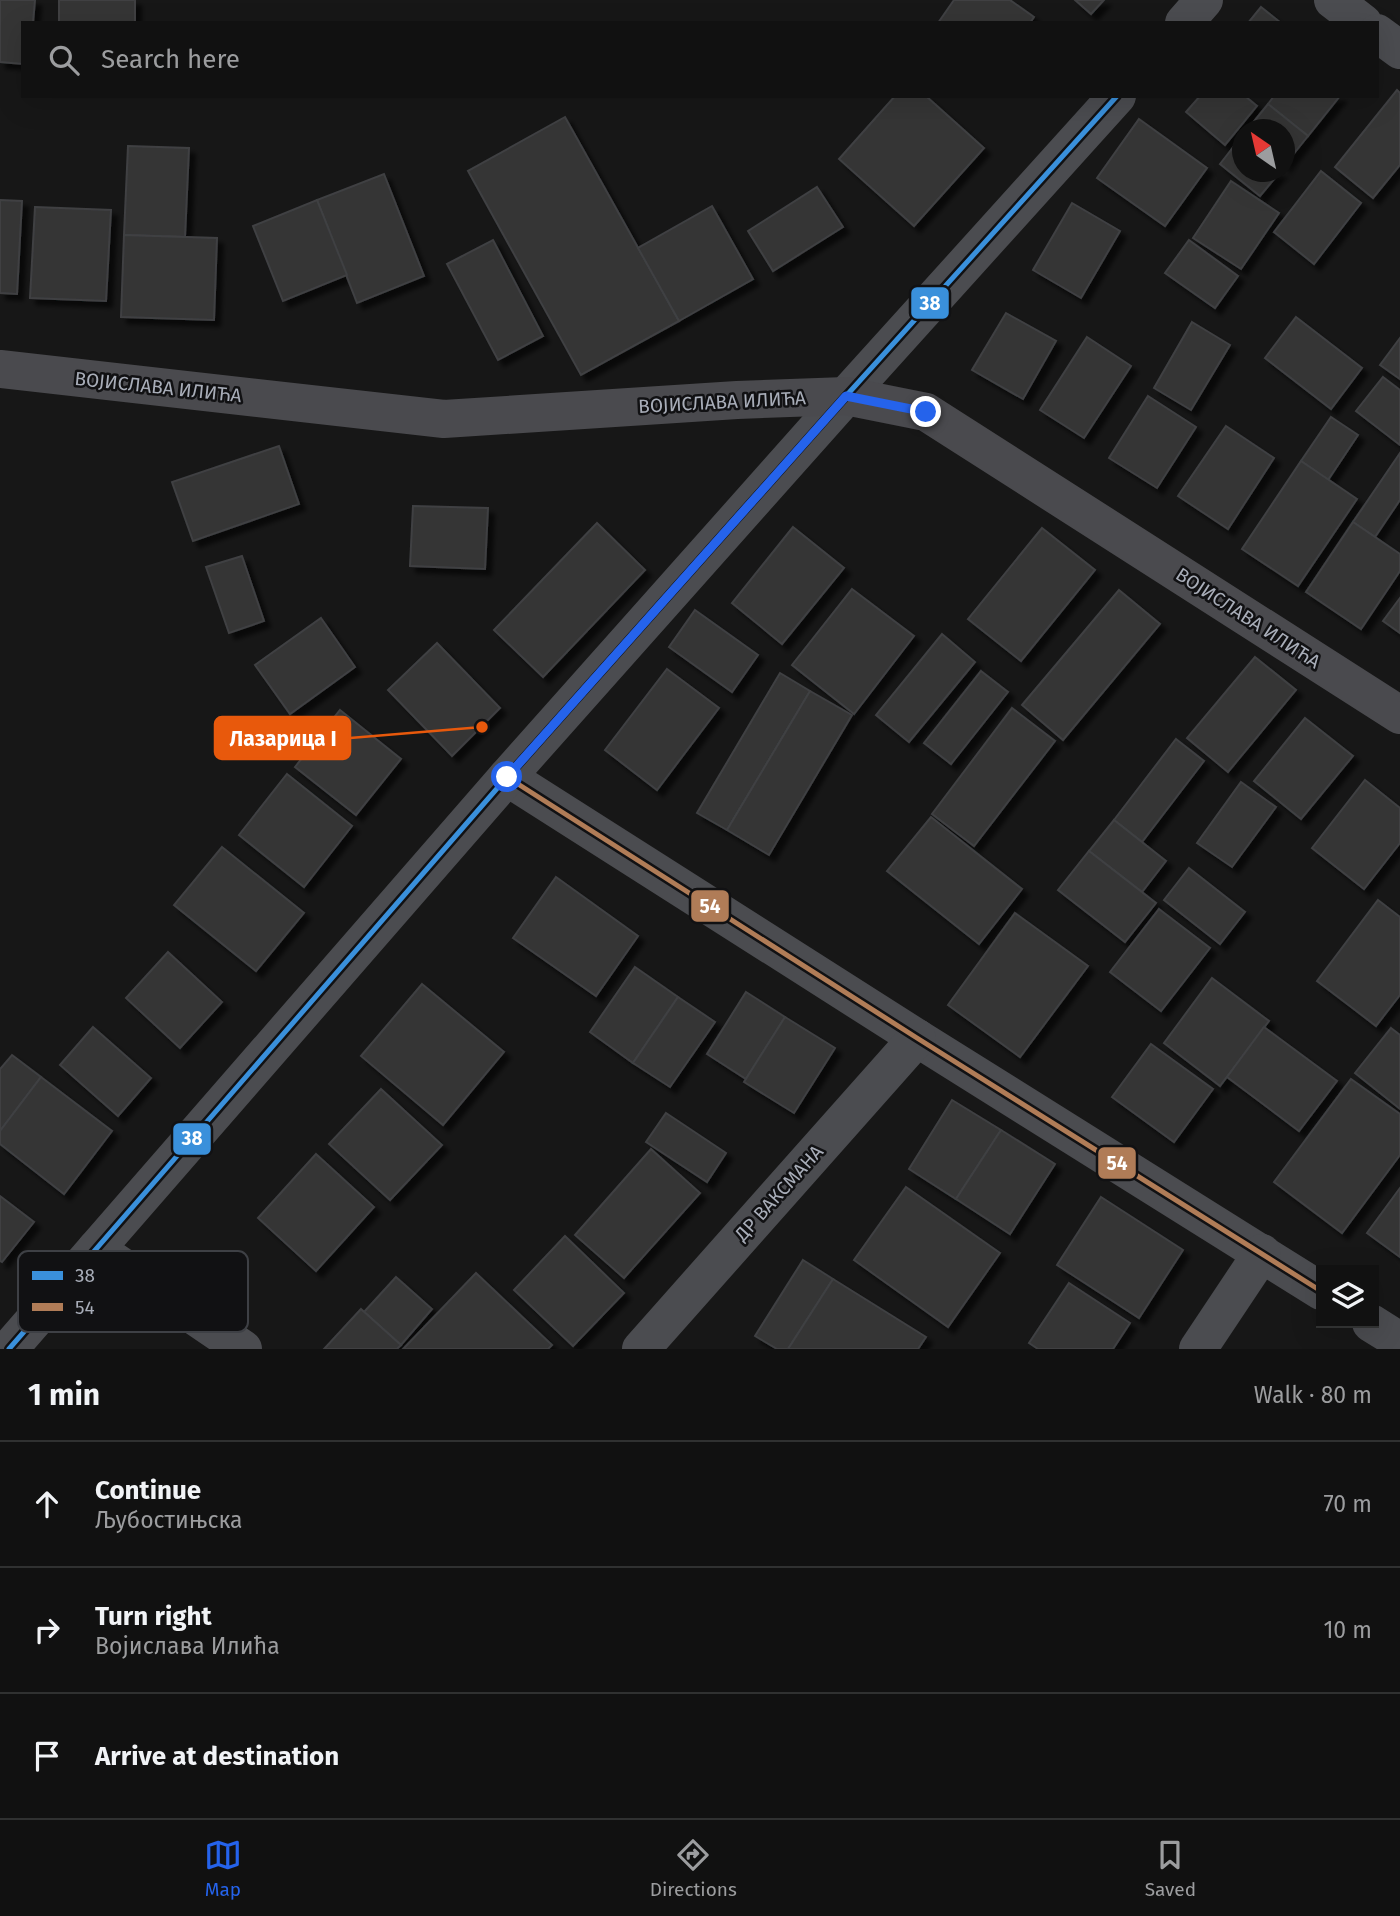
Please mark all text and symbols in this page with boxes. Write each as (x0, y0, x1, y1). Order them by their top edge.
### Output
search box (21, 21, 1379, 98)
icon: search (45, 41, 83, 79)
text: Search here (101, 44, 240, 75)
north arrow (1232, 119, 1295, 182)
line badge: 38 (910, 286, 950, 320)
text: 38 (919, 292, 940, 315)
street label: ВОЈИСЛАВА ИЛИЋА (73, 367, 243, 407)
street label: ВОЈИСЛАВА ИЛИЋА (638, 386, 806, 418)
route end (910, 396, 941, 427)
street label: ВОЈИСЛАВА ИЛИЋА (1171, 563, 1325, 673)
callout: Лазарица I (215, 717, 350, 759)
text: Лазарица I (229, 726, 337, 752)
route start (491, 761, 522, 792)
line badge: 54 (690, 889, 730, 923)
text: 54 (700, 895, 721, 918)
line badge: 38 (172, 1122, 212, 1156)
text: 38 (181, 1127, 202, 1150)
street label: ДР ВАКСМАНА (729, 1140, 828, 1246)
line badge: 54 (1097, 1146, 1137, 1180)
text: 54 (1107, 1152, 1128, 1175)
legend (18, 1251, 248, 1332)
text: 38 (75, 1264, 95, 1287)
map controls (1316, 1265, 1379, 1328)
button: layers (1316, 1265, 1379, 1328)
text: 54 (75, 1296, 95, 1319)
text: 1 min (28, 1377, 100, 1413)
text: Walk · 80 m (1254, 1381, 1372, 1409)
text: Continue (95, 1475, 201, 1506)
icon: ahead (28, 1485, 66, 1523)
text: 70 m (1323, 1490, 1372, 1518)
text: Љубостињска (95, 1506, 243, 1534)
text: Turn right (95, 1601, 212, 1632)
icon: right (28, 1611, 66, 1649)
text: 10 m (1323, 1616, 1372, 1644)
text: Војислава Илића (95, 1632, 280, 1660)
icon: arrive (28, 1737, 66, 1775)
text: Arrive at destination (95, 1741, 339, 1772)
tab: Map (204, 1836, 242, 1901)
tab: Directions (650, 1836, 737, 1901)
tab: Saved (1145, 1836, 1196, 1901)

